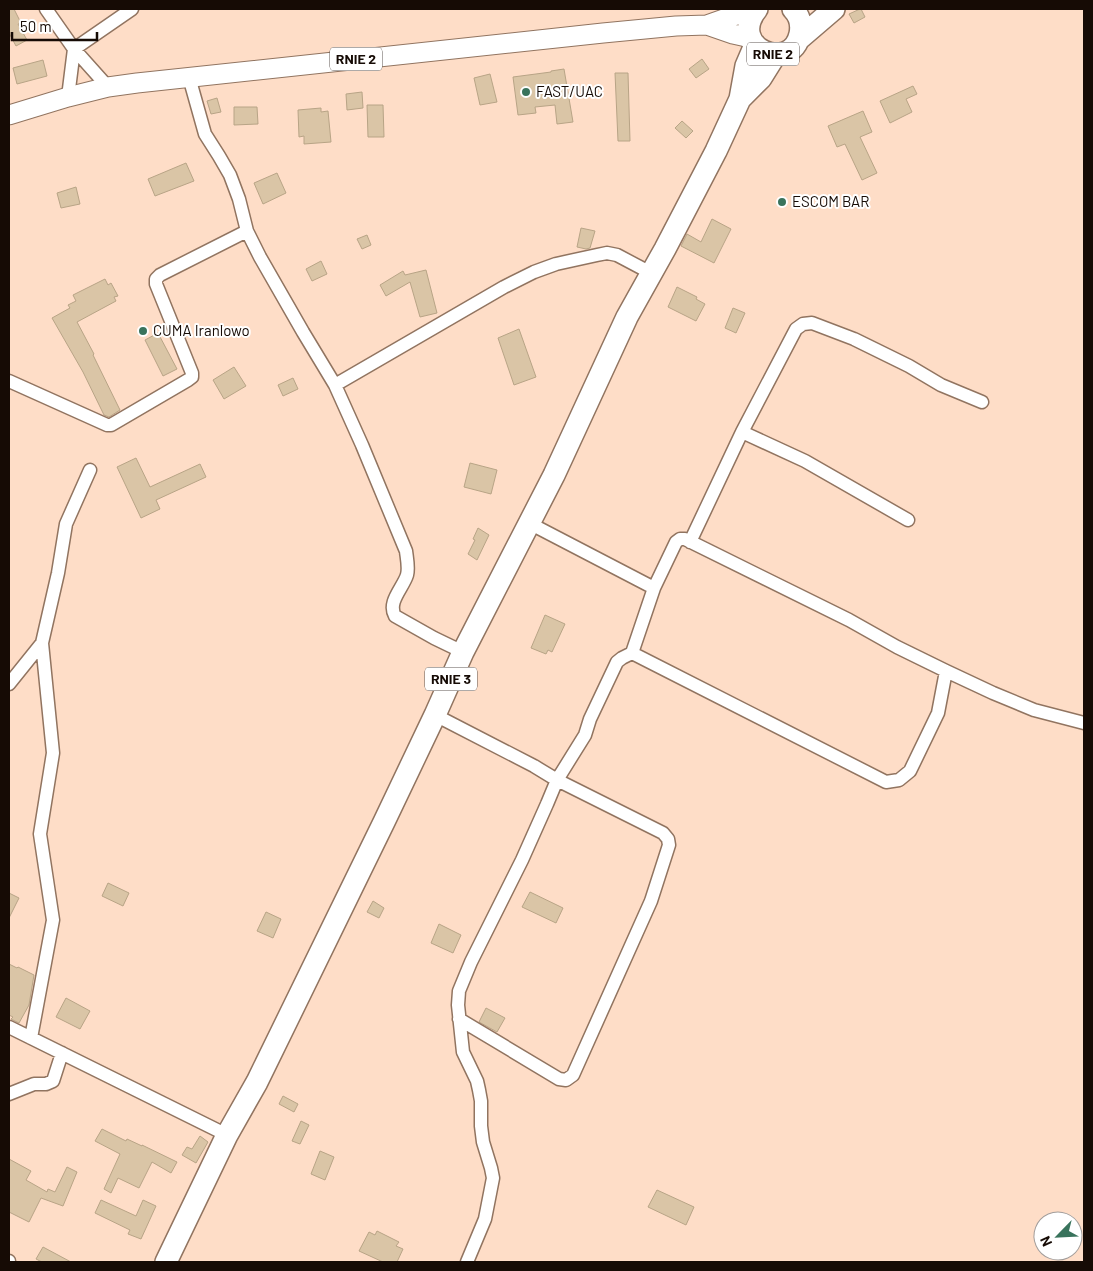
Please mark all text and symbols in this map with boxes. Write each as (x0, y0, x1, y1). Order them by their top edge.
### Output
scale bar (12, 10, 98, 42)
text: 50 m (20, 17, 52, 35)
road number: RNIE 2 (747, 42, 799, 66)
road number: RNIE 2 (330, 48, 382, 70)
place label: FAST/UAC (536, 82, 603, 100)
marker: FAST/UAC (520, 86, 532, 98)
place label: ESCOM BAR (792, 192, 869, 210)
marker: ESCOM BAR (776, 196, 788, 208)
place label: CUMA Iranlowo (153, 321, 250, 339)
marker: CUMA Iranlowo (137, 325, 149, 337)
road number: RNIE 3 (425, 668, 477, 691)
north arrow (1033, 1211, 1083, 1261)
text: N (1036, 1234, 1055, 1249)

